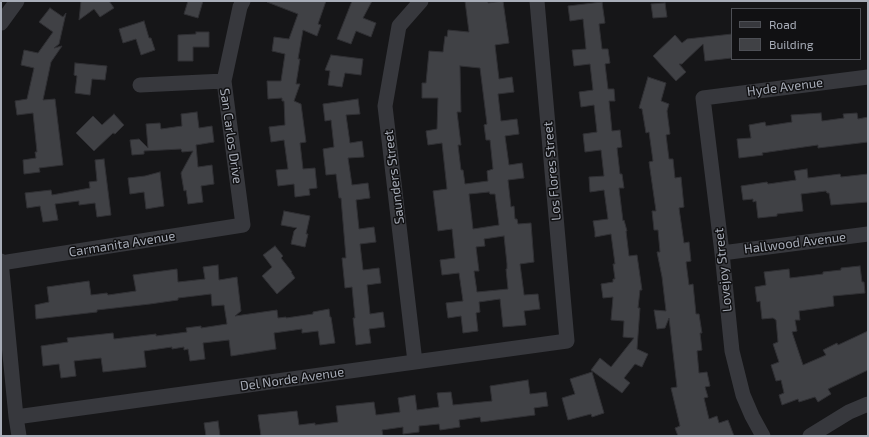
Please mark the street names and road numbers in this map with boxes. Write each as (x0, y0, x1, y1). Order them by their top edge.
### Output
street label: Hyde Avenue (746, 75, 824, 99)
street label: San Carlos Drive (217, 87, 245, 185)
street label: Los Flores Street (540, 121, 564, 221)
street label: Saunders Street (380, 129, 408, 225)
street label: Lovejoy Street (711, 227, 735, 313)
street label: Carmanita Avenue (68, 228, 176, 260)
street label: Hallwood Avenue (743, 229, 847, 257)
street label: Del Norde Avenue (239, 364, 345, 394)

